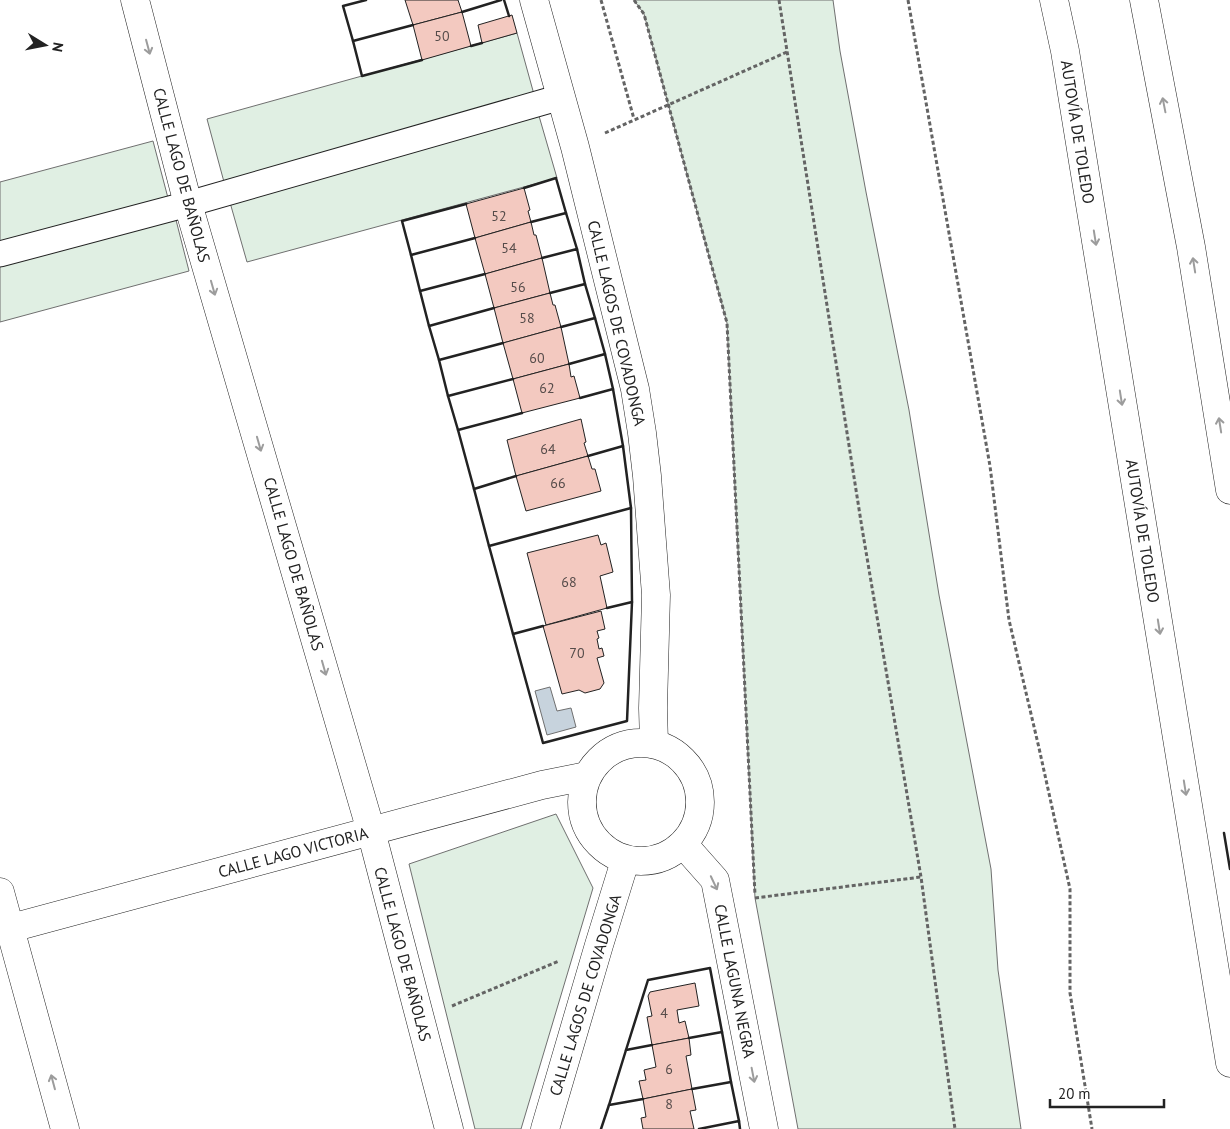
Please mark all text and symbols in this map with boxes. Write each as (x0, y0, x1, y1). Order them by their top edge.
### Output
north arrow (20, 20, 70, 70)
house number: 50 (434, 27, 450, 45)
one-way arrow (143, 39, 153, 55)
text: N (48, 41, 67, 53)
street label: AUTOVÍA DE TOLEDO (1057, 59, 1099, 205)
street label: CALLE LAGO DE BAÑOLAS (149, 86, 215, 264)
one-way arrow (1159, 97, 1168, 113)
house number: 52 (491, 207, 507, 225)
street label: CALLE LAGOS DE COVADONGA (584, 218, 650, 428)
one-way arrow (1091, 229, 1101, 245)
house number: 54 (501, 239, 517, 257)
one-way arrow (1188, 257, 1198, 273)
house number: 56 (510, 278, 526, 296)
one-way arrow (209, 280, 219, 296)
house number: 58 (519, 309, 535, 327)
house number: 60 (529, 349, 545, 367)
house number: 62 (539, 379, 555, 397)
one-way arrow (1117, 390, 1127, 406)
one-way arrow (1214, 417, 1224, 433)
one-way arrow (254, 436, 264, 452)
house number: 64 (540, 440, 556, 458)
street label: AUTOVÍA DE TOLEDO (1122, 458, 1164, 604)
house number: 66 (550, 474, 566, 492)
street label: CALLE LAGO DE BAÑOLAS (260, 475, 328, 653)
house number: 68 (561, 573, 577, 591)
one-way arrow (1154, 619, 1164, 635)
house number: 70 (569, 644, 585, 662)
one-way arrow (319, 659, 329, 675)
one-way arrow (1180, 779, 1190, 795)
street label: CALLE LAGO VICTORIA (216, 822, 371, 882)
street label: CALLE LAGO DE BAÑOLAS (370, 865, 436, 1043)
one-way arrow (709, 875, 719, 890)
street label: CALLE LAGOS DE COVADONGA (545, 891, 625, 1098)
street label: CALLE LAGUNA NEGRA (710, 902, 760, 1060)
house number: 4 (660, 1004, 668, 1022)
house number: 6 (665, 1060, 673, 1078)
one-way arrow (749, 1067, 759, 1083)
one-way arrow (47, 1074, 57, 1090)
scale bar (1050, 1076, 1164, 1108)
text: 20 m (1058, 1084, 1091, 1103)
house number: 8 (665, 1095, 673, 1113)

